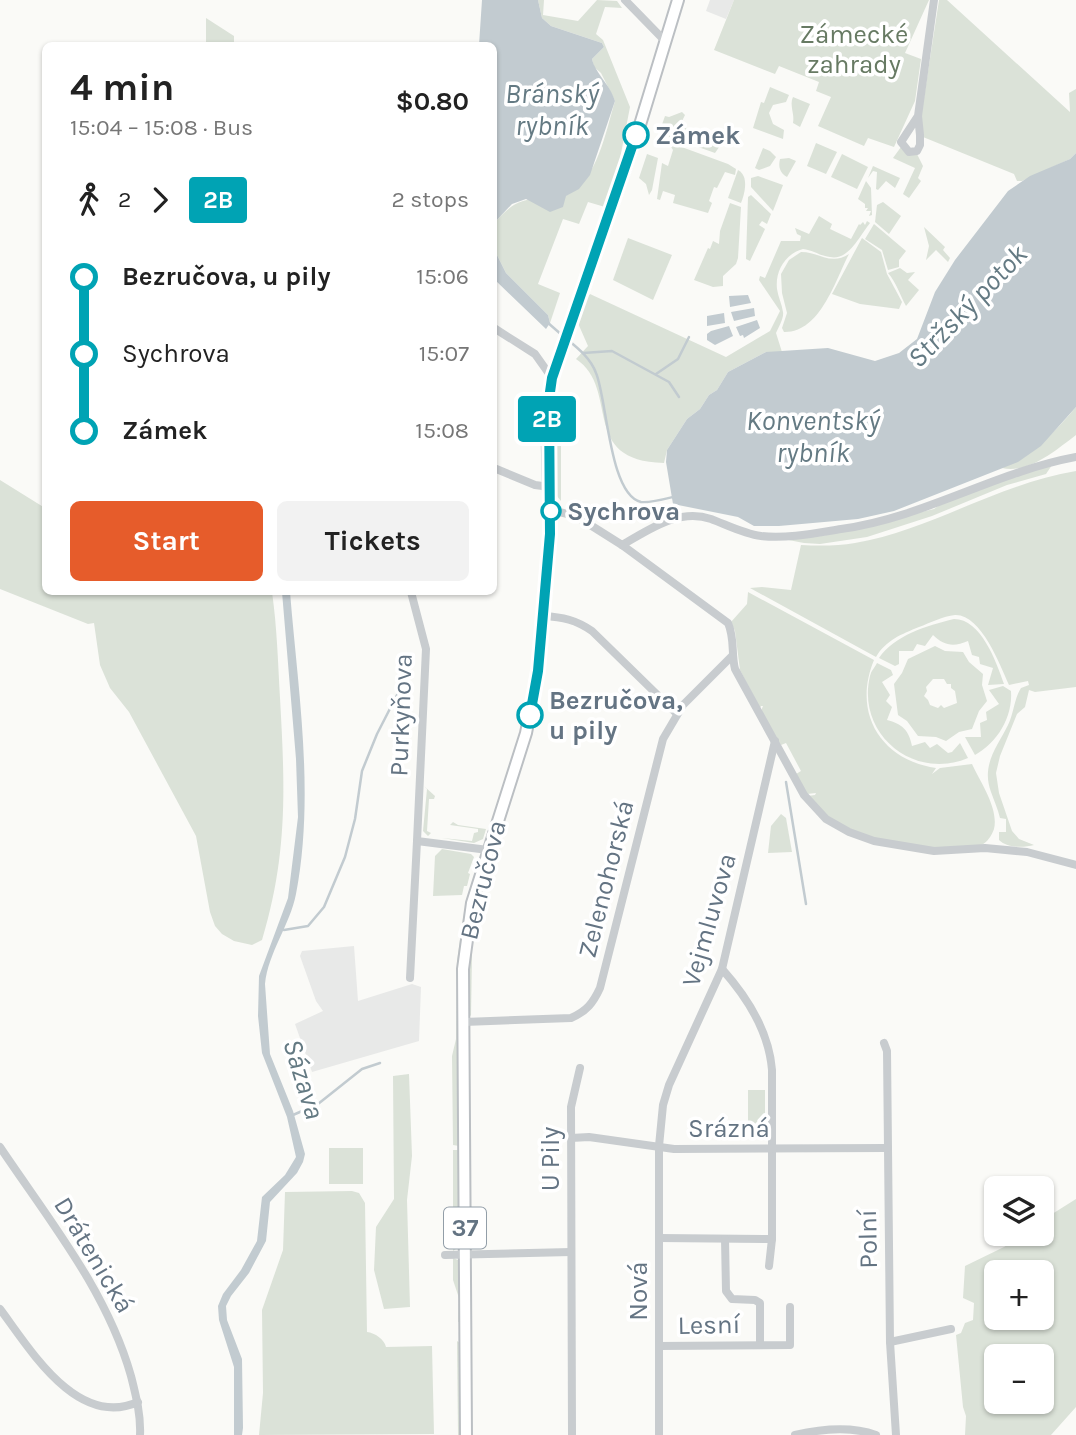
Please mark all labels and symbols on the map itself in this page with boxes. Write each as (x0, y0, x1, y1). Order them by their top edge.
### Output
park label: Zámecké zahrady (800, 19, 908, 80)
water label: Bránský rybník (505, 77, 600, 142)
place label: Zámek (655, 120, 740, 151)
marker: Zámek (623, 122, 649, 148)
water label: Stržský potok (900, 237, 1034, 374)
line badge: 2B (516, 396, 578, 442)
water label: Konventský rybník (746, 404, 881, 469)
place label: Sychrova (567, 496, 680, 527)
marker: Sychrova (541, 501, 561, 521)
street label: Purkyňova (383, 653, 419, 777)
place label: Bezručova, u pily (549, 685, 683, 746)
marker: Bezručova, u pily (517, 702, 543, 728)
street label: Zelenohorská (571, 797, 641, 961)
street label: Bezručova (453, 817, 513, 943)
street label: Vejmluvova (675, 850, 743, 990)
water label: Sázava (276, 1035, 332, 1123)
street label: Srázná (688, 1113, 770, 1144)
street label: U Pily (535, 1127, 566, 1191)
street label: Drátenická (47, 1191, 141, 1319)
road number: 37 (444, 1208, 486, 1248)
street label: Polní (852, 1209, 884, 1269)
street label: Nová (623, 1261, 654, 1321)
street label: Lesní (677, 1309, 741, 1341)

